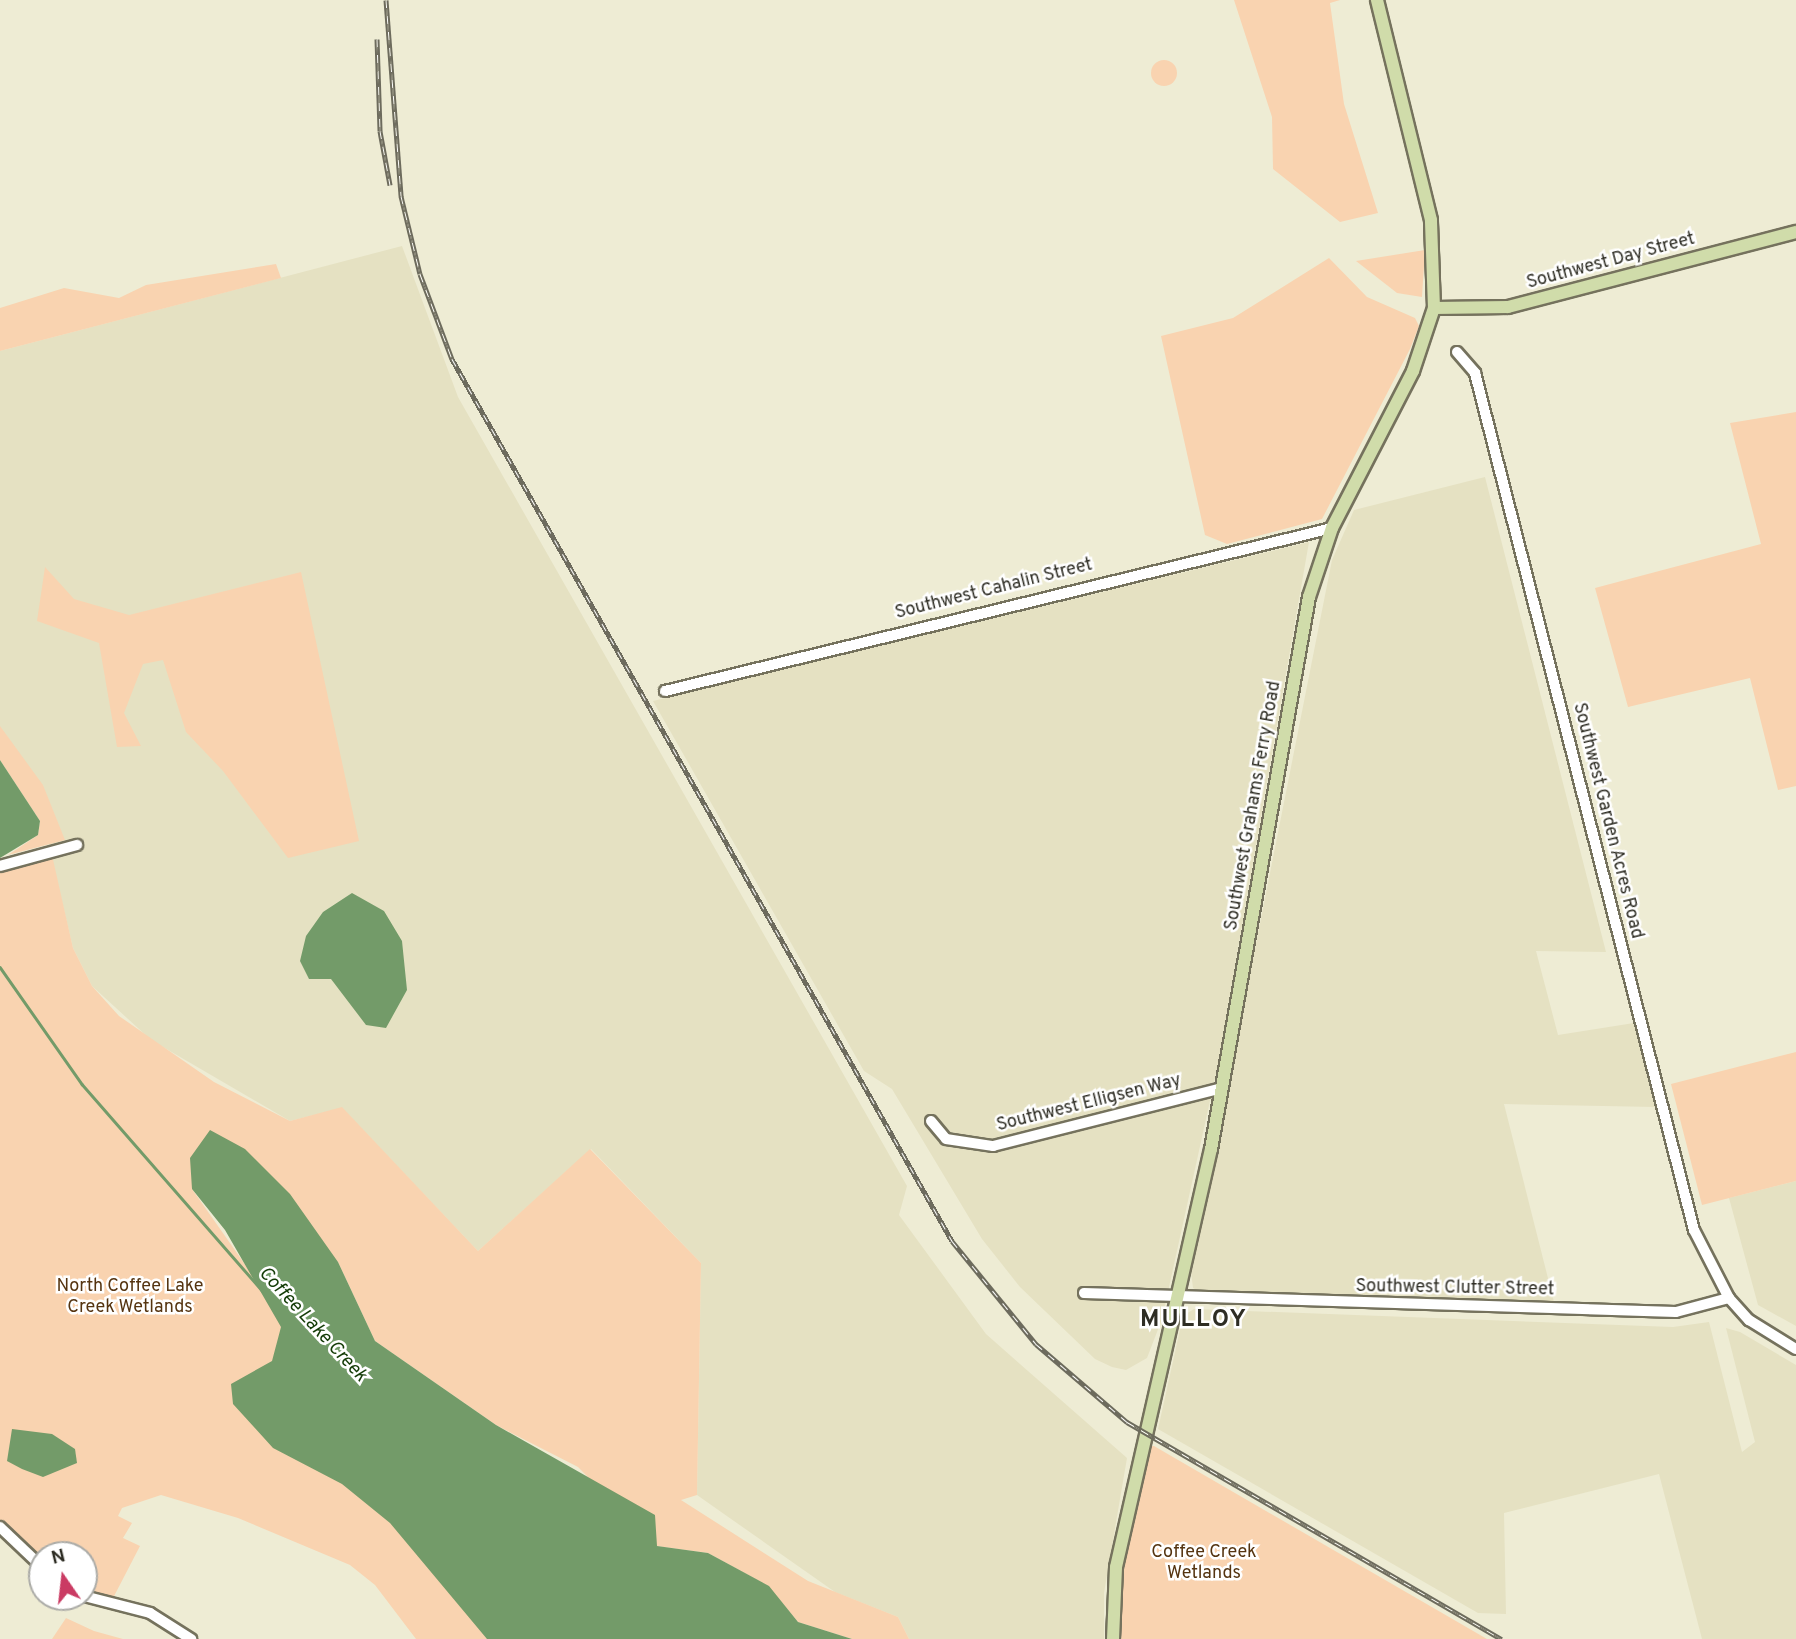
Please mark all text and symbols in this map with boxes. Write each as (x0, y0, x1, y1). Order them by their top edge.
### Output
street label: Southwest Day Street (1525, 229, 1697, 295)
street label: Southwest Cahalin Street (893, 555, 1095, 625)
street label: Southwest Grahams Ferry Road (1221, 680, 1287, 932)
street label: Southwest Garden Acres Road (1567, 701, 1647, 941)
street label: Southwest Elligsen Way (994, 1071, 1184, 1137)
water label: Coffee Lake Creek (253, 1263, 371, 1387)
street label: Southwest Clutter Street (1355, 1276, 1555, 1302)
park label: North Coffee Lake Creek Wetlands (57, 1277, 203, 1320)
district label: MULLOY (1141, 1307, 1247, 1335)
north arrow (28, 1541, 98, 1611)
park label: Coffee Creek Wetlands (1151, 1543, 1257, 1586)
text: N (49, 1544, 68, 1571)

